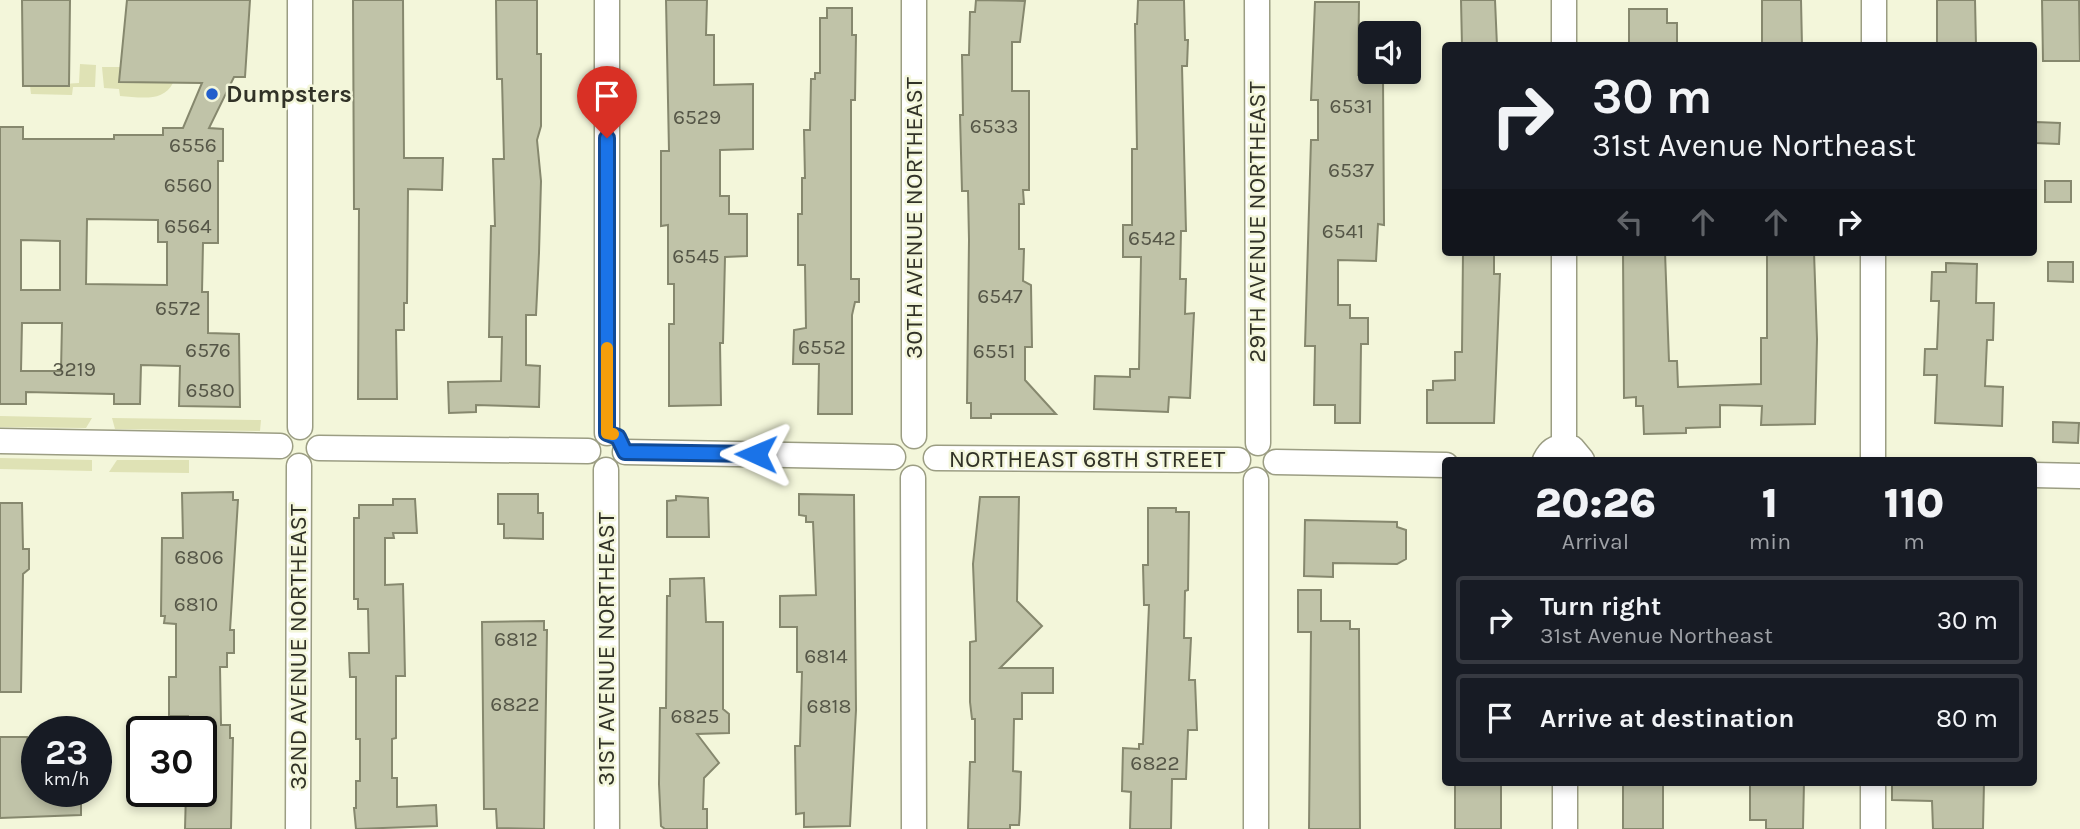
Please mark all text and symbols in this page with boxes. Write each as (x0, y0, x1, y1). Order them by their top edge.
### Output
map controls (1358, 21, 1421, 84)
button: sound (1358, 21, 1421, 84)
pin (577, 66, 637, 138)
text: 30 m (1592, 68, 1712, 125)
icon: right (1477, 70, 1568, 161)
icon: arrive (588, 77, 626, 115)
street label: 30TH AVENUE NORTHEAST (900, 77, 928, 359)
place label: Dumpsters (226, 80, 352, 108)
street label: 29TH AVENUE NORTHEAST (1243, 81, 1271, 363)
marker: Dumpsters (204, 86, 220, 102)
house number: 6531 (1329, 94, 1373, 118)
house number: 6529 (673, 105, 721, 129)
house number: 6533 (970, 114, 1018, 138)
text: 31st Avenue Northeast (1592, 127, 1916, 164)
house number: 6556 (169, 133, 217, 157)
house number: 6537 (1328, 158, 1374, 182)
house number: 6560 (164, 173, 212, 197)
icon: left (1611, 203, 1649, 241)
icon: ahead (1684, 203, 1722, 241)
icon: ahead (1757, 203, 1795, 241)
icon: right (1830, 203, 1868, 241)
house number: 6564 (164, 214, 212, 238)
house number: 6541 (1322, 219, 1364, 243)
house number: 6542 (1128, 226, 1176, 250)
house number: 6545 (672, 244, 720, 268)
house number: 6547 (977, 284, 1023, 308)
house number: 6572 (155, 296, 201, 320)
house number: 6552 (798, 335, 846, 359)
house number: 6576 (185, 338, 231, 362)
house number: 6551 (973, 339, 1015, 363)
house number: 3219 (52, 357, 96, 381)
house number: 6580 (185, 378, 235, 402)
position arrow (719, 417, 793, 491)
street label: NORTHEAST 68TH STREET (949, 445, 1225, 473)
text: 20:26 (1535, 478, 1656, 528)
text: 1 (1762, 478, 1778, 528)
text: 110 (1884, 478, 1944, 528)
street label: 32ND AVENUE NORTHEAST (284, 504, 312, 790)
street label: 31ST AVENUE NORTHEAST (592, 512, 620, 786)
text: Arrival (1562, 528, 1629, 555)
text: min (1749, 528, 1791, 555)
text: m (1903, 528, 1925, 555)
house number: 6806 (174, 545, 224, 569)
text: Turn right (1540, 591, 1661, 622)
house number: 6810 (174, 592, 218, 616)
icon: right (1481, 601, 1519, 639)
text: 30 m (1937, 605, 1998, 636)
text: 31st Avenue Northeast (1540, 622, 1773, 649)
house number: 6812 (494, 627, 538, 651)
house number: 6814 (804, 644, 848, 668)
house number: 6822 (490, 692, 540, 716)
house number: 6818 (807, 694, 851, 718)
icon: arrive (1481, 699, 1519, 737)
text: Arrive at destination (1540, 703, 1794, 734)
text: 80 m (1936, 703, 1998, 734)
house number: 6825 (671, 704, 719, 728)
speed limit sign: 30 (126, 716, 217, 807)
text: 23 (45, 732, 88, 773)
house number: 6822 (1130, 751, 1180, 775)
text: km/h (44, 768, 89, 790)

